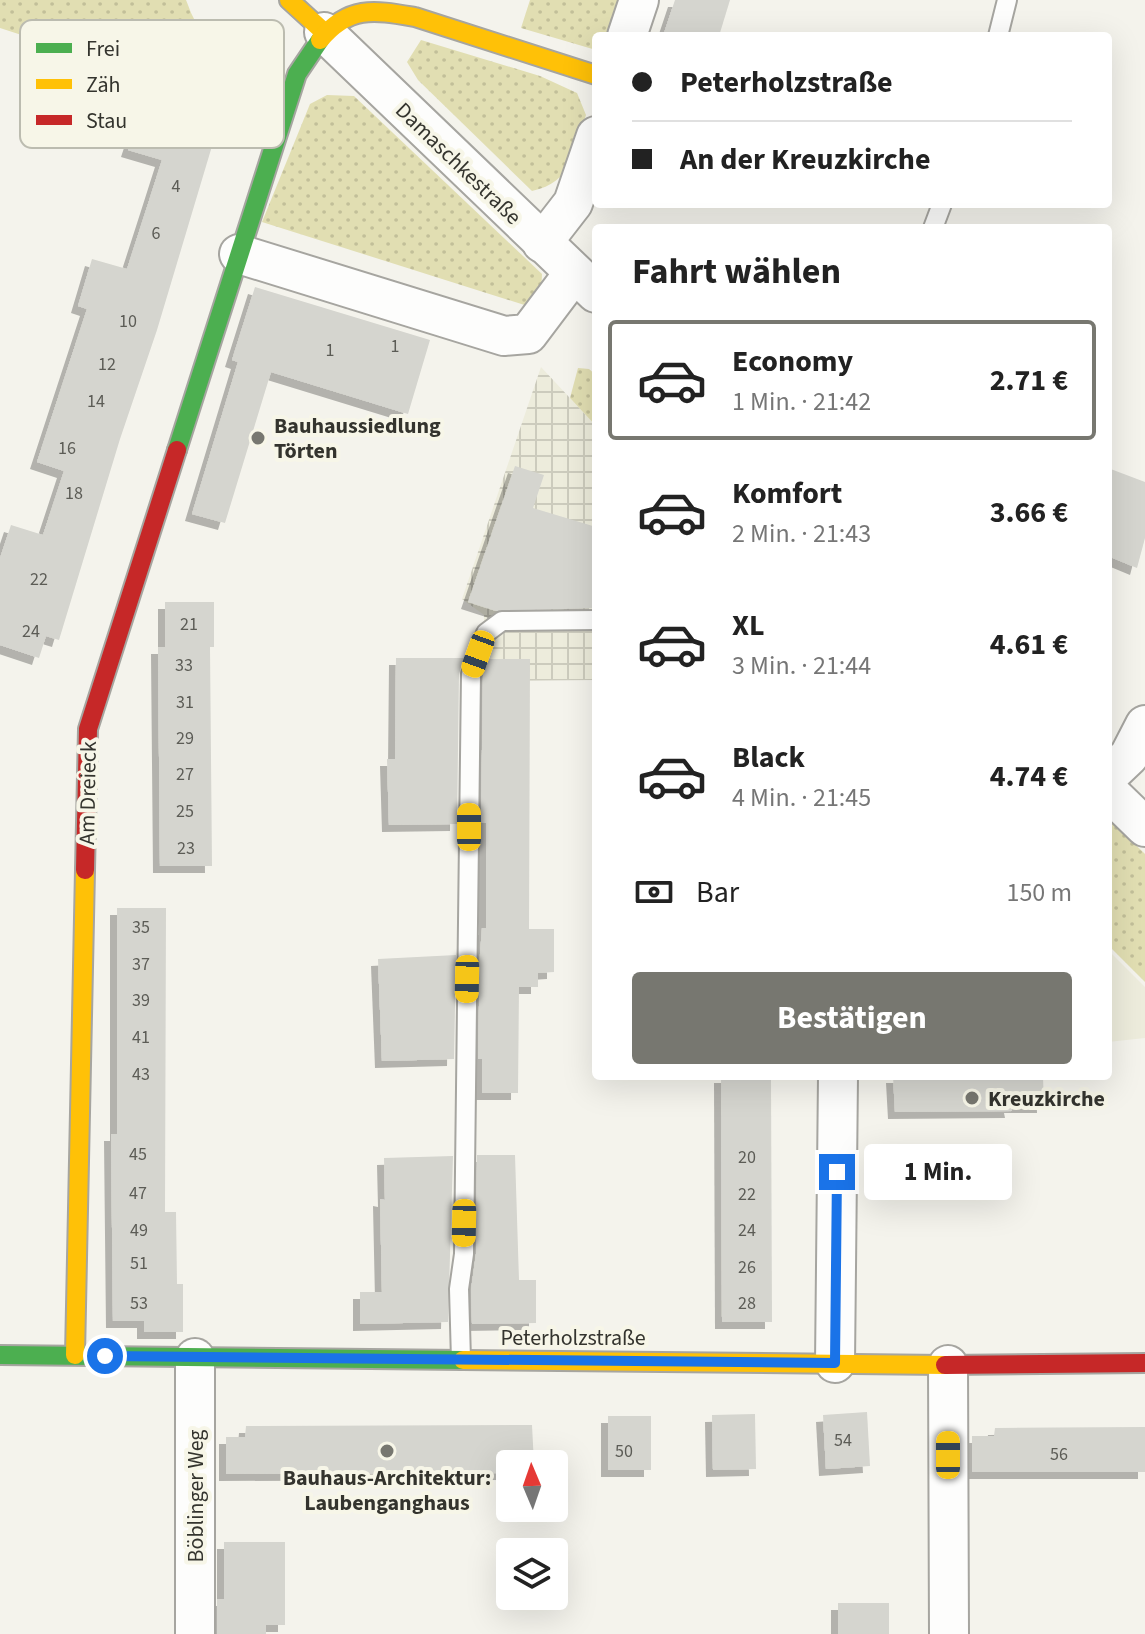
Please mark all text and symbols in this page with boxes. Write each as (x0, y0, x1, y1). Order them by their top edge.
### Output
legend (20, 20, 284, 148)
text: Frei (86, 33, 120, 65)
text: Peterholzstraße (680, 61, 893, 104)
text: Zäh (86, 69, 121, 101)
street label: Damaschkestraße (388, 95, 529, 232)
text: Stau (86, 105, 127, 137)
text: An der Kreuzkirche (680, 138, 931, 181)
house number: 4 (172, 174, 181, 199)
house number: 6 (152, 221, 161, 246)
text: Fahrt wählen (632, 246, 841, 297)
house number: 10 (119, 309, 137, 334)
house number: 1 (391, 334, 399, 359)
house number: 1 (326, 338, 334, 363)
text: Economy (732, 340, 853, 383)
icon: car (636, 344, 708, 416)
house number: 12 (98, 352, 116, 377)
text: 2.71 € (990, 359, 1068, 402)
text: 1 Min. · 21:42 (732, 383, 871, 420)
house number: 14 (87, 389, 105, 414)
place label: Bauhaussiedlung Törten (274, 410, 441, 467)
marker: Bauhaussiedlung Törten (249, 429, 267, 447)
house number: 16 (58, 436, 76, 461)
text: Komfort (732, 472, 842, 515)
icon: car (636, 476, 708, 548)
house number: 18 (65, 481, 83, 506)
text: 3.66 € (990, 491, 1068, 534)
text: 2 Min. · 21:43 (732, 515, 871, 552)
house number: 22 (30, 567, 48, 592)
text: XL (732, 604, 765, 647)
icon: car (636, 608, 708, 680)
house number: 21 (180, 612, 198, 637)
house number: 24 (22, 619, 40, 644)
text: 4.61 € (990, 623, 1068, 666)
car (459, 627, 497, 681)
text: 3 Min. · 21:44 (732, 647, 871, 684)
house number: 33 (175, 653, 193, 678)
house number: 31 (176, 690, 194, 715)
house number: 29 (176, 726, 194, 751)
text: Black (732, 736, 805, 779)
icon: car (636, 740, 708, 812)
street label: Am Dreieck (71, 741, 105, 845)
text: 4.74 € (990, 755, 1068, 798)
house number: 27 (176, 762, 194, 787)
text: 4 Min. · 21:45 (732, 779, 871, 816)
house number: 25 (176, 799, 194, 824)
car (457, 803, 481, 851)
house number: 23 (177, 836, 195, 861)
icon: cash (632, 870, 676, 914)
text: Bar (696, 871, 739, 914)
text: 150 m (1006, 874, 1072, 911)
house number: 35 (132, 915, 150, 940)
house number: 37 (132, 952, 150, 977)
car (455, 955, 479, 1003)
button: Bestätigen (632, 972, 1072, 1064)
house number: 39 (132, 988, 150, 1013)
house number: 41 (132, 1025, 150, 1050)
house number: 43 (132, 1062, 150, 1087)
place label: Kreuzkirche (988, 1083, 1105, 1115)
marker: Kreuzkirche (963, 1089, 981, 1107)
house number: 45 (129, 1142, 147, 1167)
callout: 1 Min. (865, 1144, 1013, 1200)
house number: 20 (738, 1145, 756, 1170)
text: 1 Min. (904, 1153, 972, 1190)
route end (819, 1154, 855, 1190)
house number: 47 (129, 1181, 147, 1206)
house number: 22 (738, 1182, 756, 1207)
car (452, 1199, 476, 1247)
house number: 49 (130, 1218, 148, 1243)
house number: 24 (738, 1218, 756, 1243)
house number: 51 (130, 1251, 148, 1276)
house number: 26 (738, 1255, 756, 1280)
house number: 53 (130, 1291, 148, 1316)
house number: 28 (738, 1291, 756, 1316)
street label: Peterholzstraße (500, 1322, 646, 1354)
route start (87, 1338, 123, 1374)
house number: 54 (834, 1428, 852, 1453)
street label: Böblinger Weg (180, 1430, 212, 1562)
car (936, 1431, 960, 1479)
house number: 50 (615, 1439, 633, 1464)
marker: Bauhaus-Architektur: Laubenganghaus (378, 1442, 396, 1460)
house number: 56 (1050, 1442, 1068, 1467)
north arrow (496, 1450, 568, 1522)
map controls (496, 1450, 568, 1610)
place label: Bauhaus-Architektur: Laubenganghaus (283, 1462, 491, 1519)
button: layers (496, 1538, 568, 1610)

